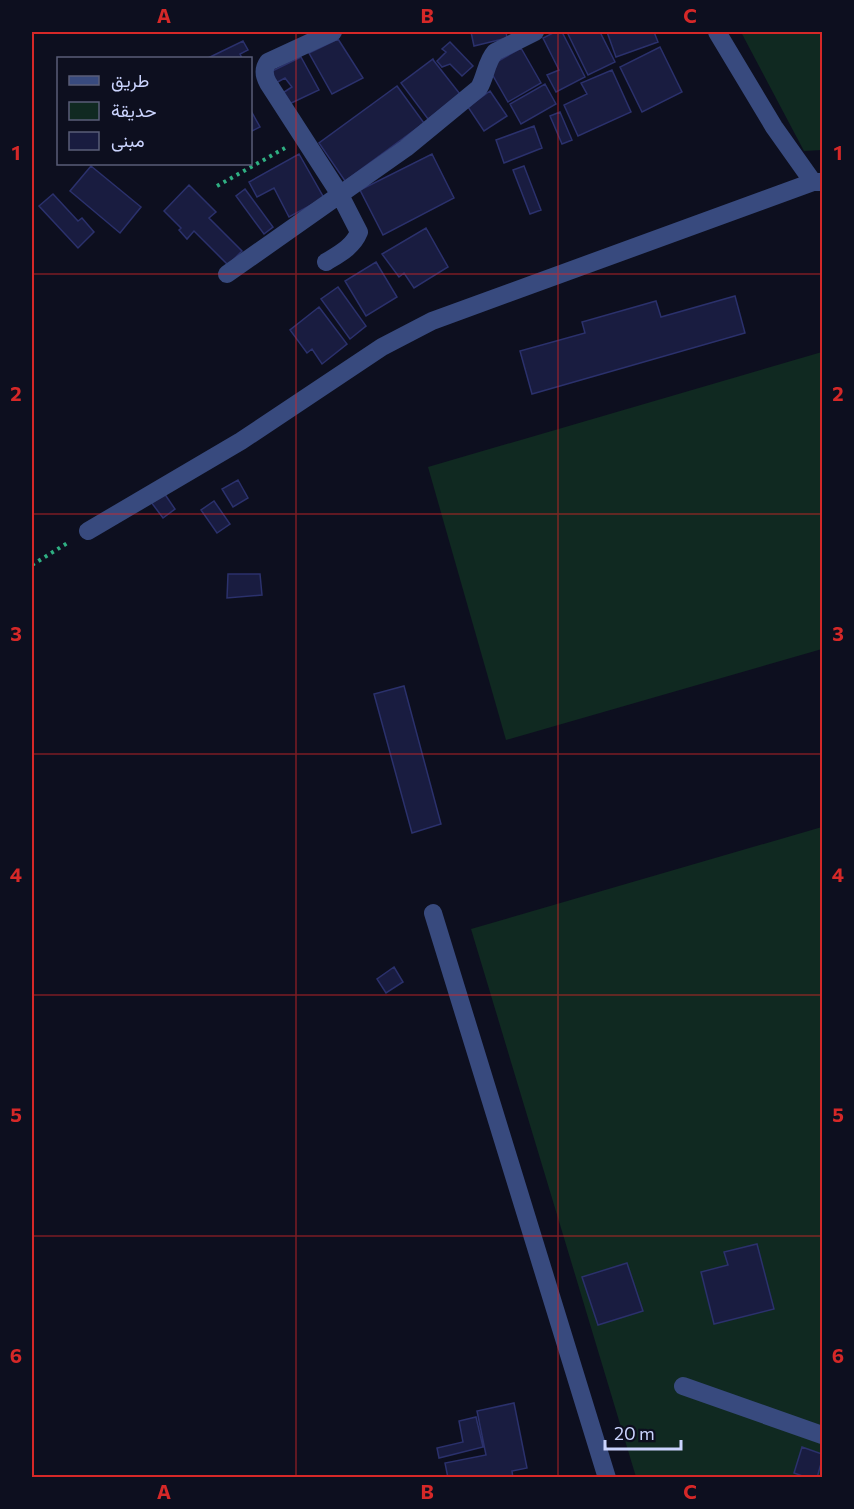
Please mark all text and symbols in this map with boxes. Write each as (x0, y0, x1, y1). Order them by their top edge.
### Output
text: A (157, 3, 171, 27)
text: B (420, 3, 434, 27)
text: C (683, 3, 697, 27)
legend (57, 57, 252, 165)
text: طريق (111, 69, 149, 92)
text: حديقة (111, 99, 157, 121)
text: مبنى (111, 129, 145, 152)
text: 1 (11, 140, 21, 164)
text: 1 (833, 140, 843, 164)
text: 2 (10, 381, 22, 405)
text: 2 (832, 381, 844, 405)
text: 3 (10, 621, 22, 645)
text: 3 (832, 621, 844, 645)
text: 4 (10, 862, 22, 886)
text: 4 (832, 862, 844, 886)
text: 5 (10, 1102, 22, 1126)
text: 5 (832, 1102, 844, 1126)
text: 6 (10, 1343, 22, 1367)
text: 6 (832, 1343, 844, 1367)
scale bar (605, 1413, 682, 1451)
text: 20 m (614, 1422, 655, 1444)
text: A (157, 1479, 171, 1503)
text: B (420, 1479, 434, 1503)
text: C (683, 1479, 697, 1503)

